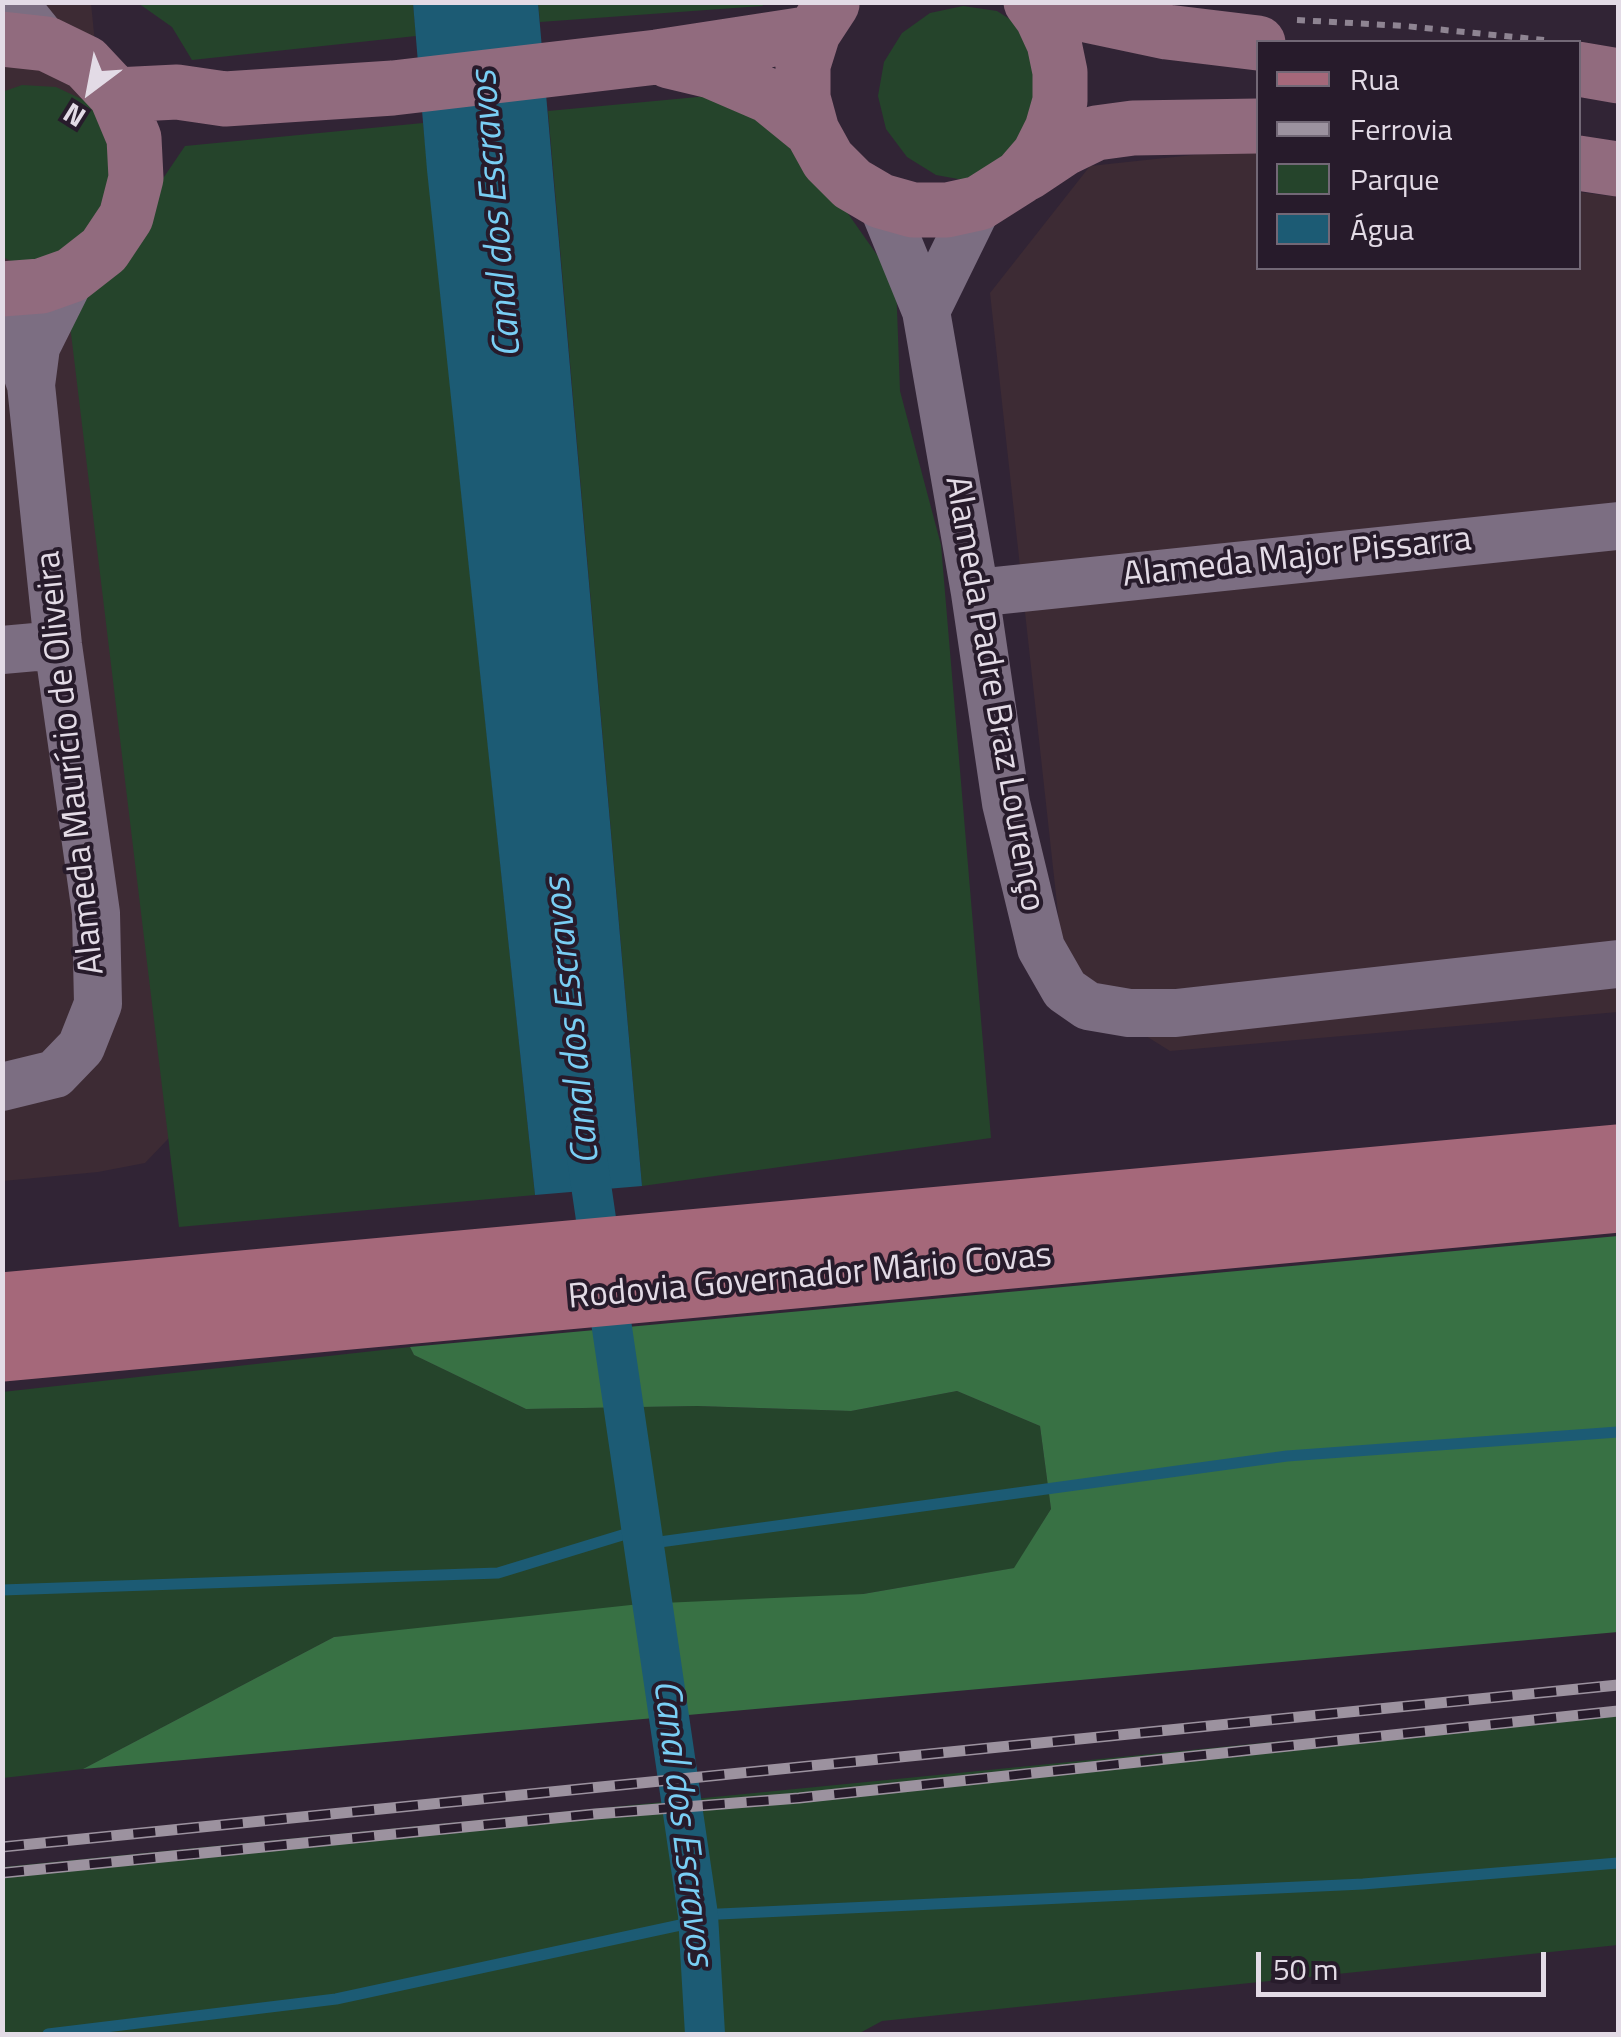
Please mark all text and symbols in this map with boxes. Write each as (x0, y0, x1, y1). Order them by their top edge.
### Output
north arrow (40, 40, 140, 140)
legend (1256, 40, 1581, 270)
text: Rua (1350, 56, 1399, 102)
water label: Canal dos Escravos (463, 69, 533, 359)
text: N (54, 92, 93, 139)
text: Ferrovia (1350, 106, 1452, 152)
text: Parque (1350, 156, 1440, 202)
text: Água (1350, 206, 1414, 252)
street label: Alameda Padre Braz Lourenço (934, 473, 1052, 915)
street label: Alameda Major Pissarra (1121, 520, 1473, 598)
street label: Alameda Maurício de Oliveira (29, 549, 115, 977)
water label: Canal dos Escravos (536, 875, 612, 1167)
street label: Rodovia Governador Mário Covas (566, 1236, 1054, 1320)
water label: Canal dos Escravos (641, 1677, 721, 1969)
scale bar (1261, 1932, 1551, 1994)
text: 50 m (1273, 1946, 1338, 1992)

